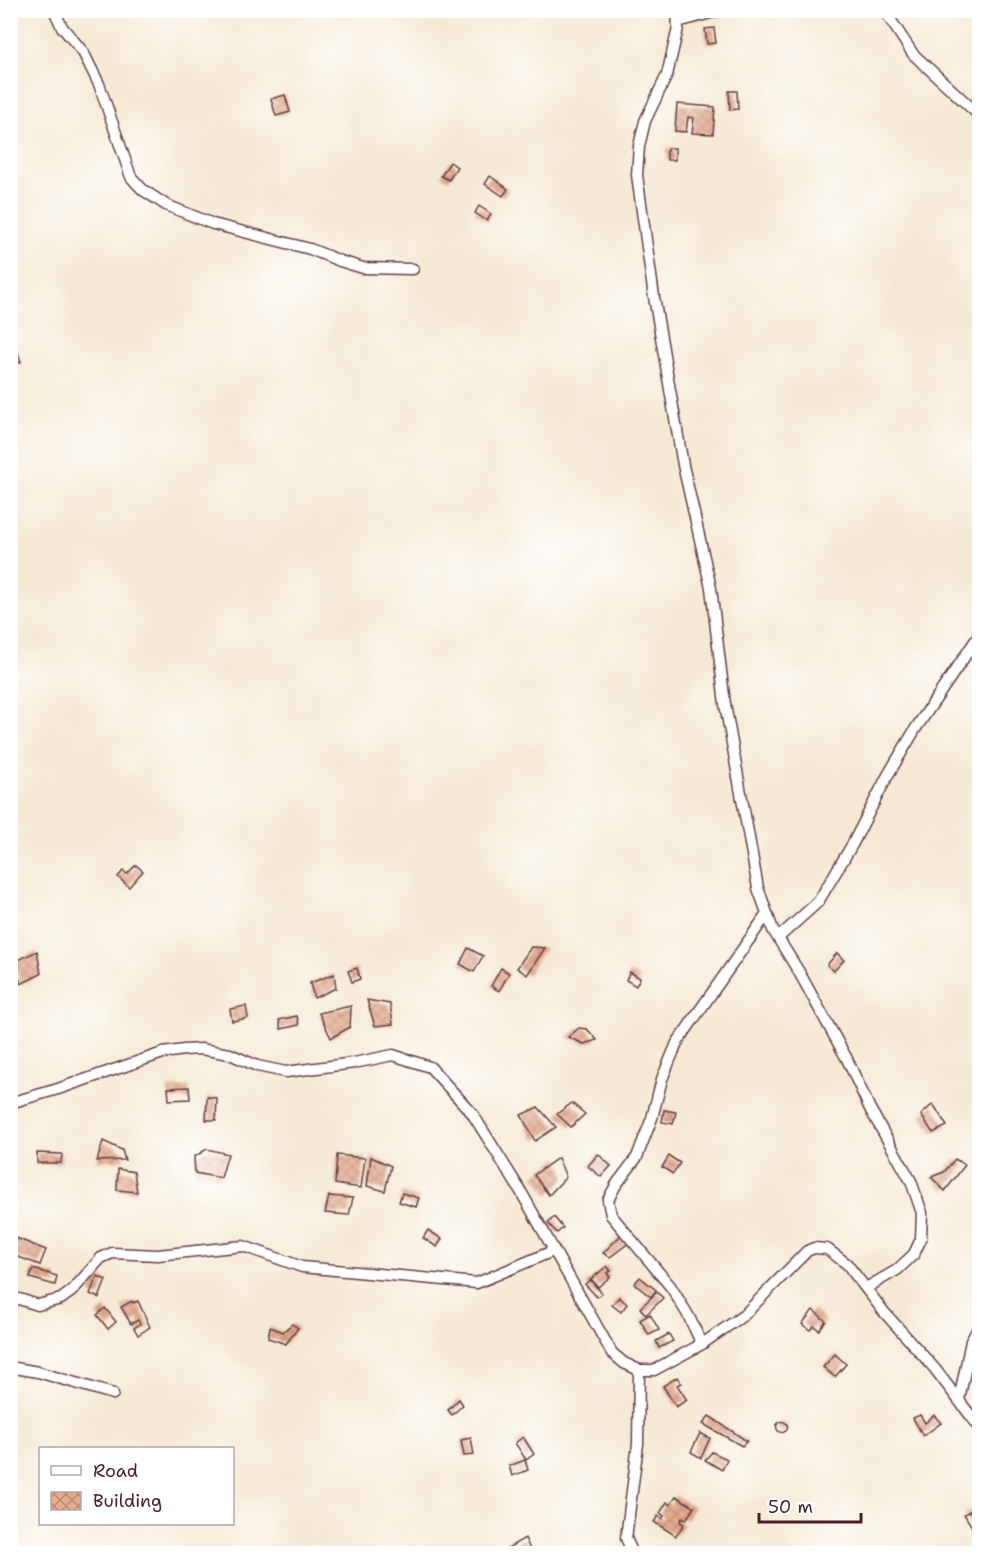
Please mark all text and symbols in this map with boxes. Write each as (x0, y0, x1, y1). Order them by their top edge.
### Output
legend (39, 1447, 234, 1525)
text: Road (93, 1459, 138, 1483)
scale bar (759, 1486, 861, 1524)
text: Building (93, 1489, 162, 1513)
text: 50 m (768, 1495, 813, 1519)

